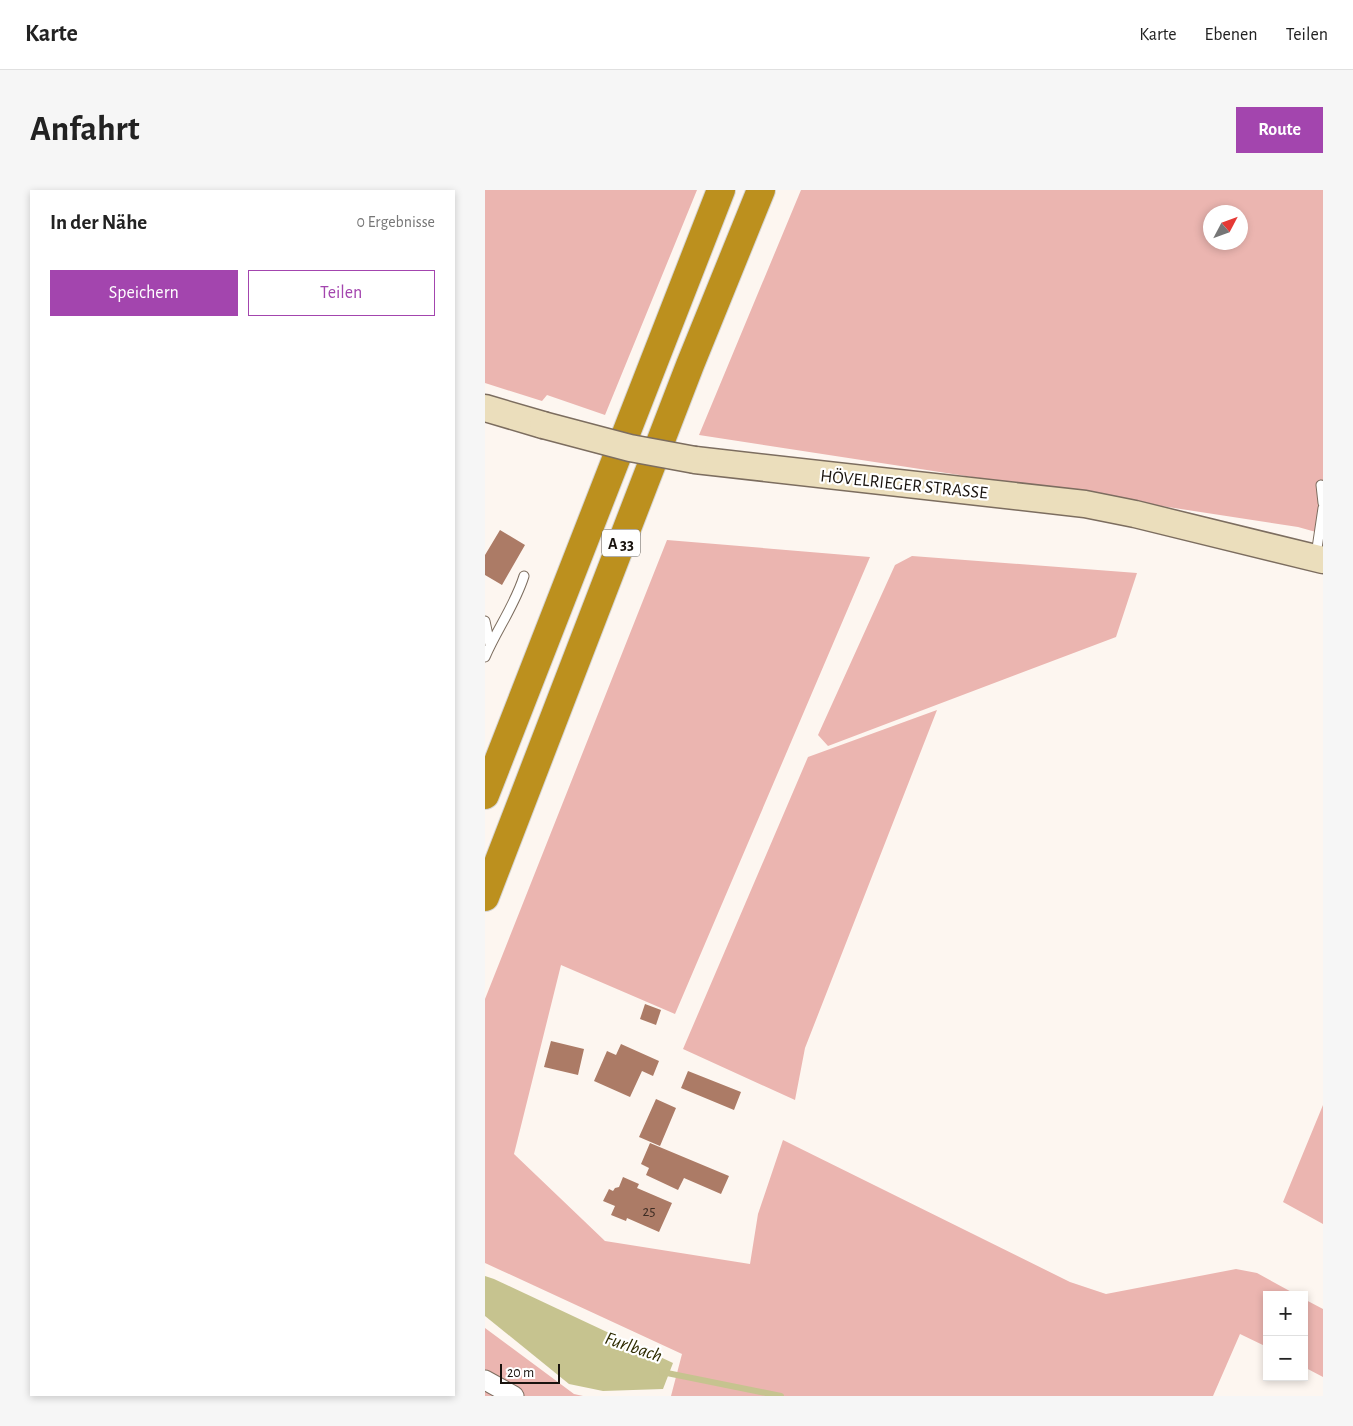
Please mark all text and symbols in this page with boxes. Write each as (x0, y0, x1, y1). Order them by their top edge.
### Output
text: Karte (25, 22, 78, 46)
text: Karte (1139, 26, 1177, 44)
text: Ebenen (1205, 26, 1258, 44)
text: Teilen (1286, 26, 1328, 44)
button: Route (1236, 107, 1323, 153)
text: Anfahrt (30, 112, 140, 147)
north arrow (1203, 205, 1248, 250)
text: In der Nähe (50, 212, 147, 233)
text: 0 Ergebnisse (357, 214, 435, 230)
button: Speichern (50, 270, 238, 316)
button: Teilen (248, 270, 435, 316)
street label: HÖVELRIEGER STRASSE (819, 465, 989, 503)
road number: A 33 (602, 529, 640, 556)
house number: 25 (642, 1204, 656, 1219)
map controls (1263, 1291, 1308, 1381)
button: + (1263, 1291, 1308, 1336)
water label: Furlbach (602, 1329, 665, 1366)
button: − (1263, 1336, 1308, 1381)
scale bar (500, 1361, 560, 1384)
text: 20 m (507, 1366, 534, 1380)

